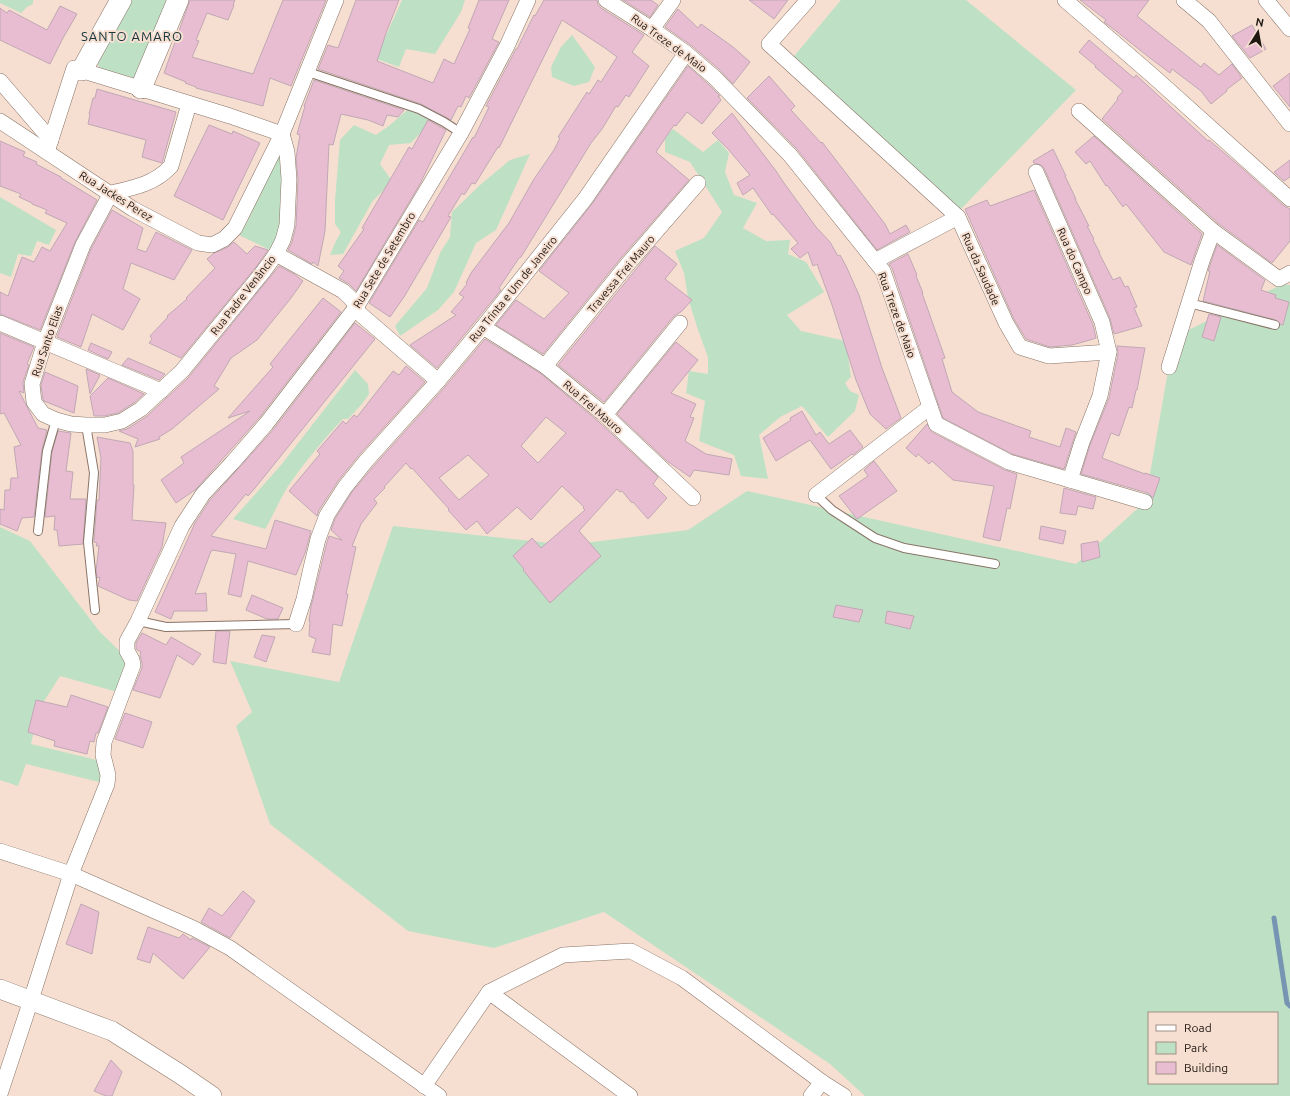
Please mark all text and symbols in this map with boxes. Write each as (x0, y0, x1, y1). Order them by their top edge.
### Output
street label: Rua Treze de Maio (629, 12, 709, 74)
north arrow (1238, 12, 1278, 52)
text: N (1255, 16, 1265, 29)
district label: SANTO AMARO (81, 29, 183, 43)
street label: Rua Jackes Perez (77, 169, 155, 223)
street label: Rua Sete de Setembro (351, 210, 417, 310)
street label: Rua do Campo (1055, 226, 1095, 296)
street label: Rua da Saudade (960, 231, 1002, 307)
street label: Travessa Frei Mauro (585, 233, 657, 315)
street label: Rua Trinta e Um de Janeiro (467, 234, 559, 344)
street label: Rua Padre Venâncio (208, 253, 278, 337)
street label: Rua Treze de Maio (876, 271, 918, 359)
street label: Rua Santo Elias (29, 304, 65, 378)
street label: Rua Frei Mauro (561, 378, 625, 436)
legend (1148, 1012, 1278, 1084)
text: Road (1184, 1021, 1212, 1034)
text: Park (1184, 1041, 1208, 1054)
text: Building (1184, 1061, 1228, 1074)

